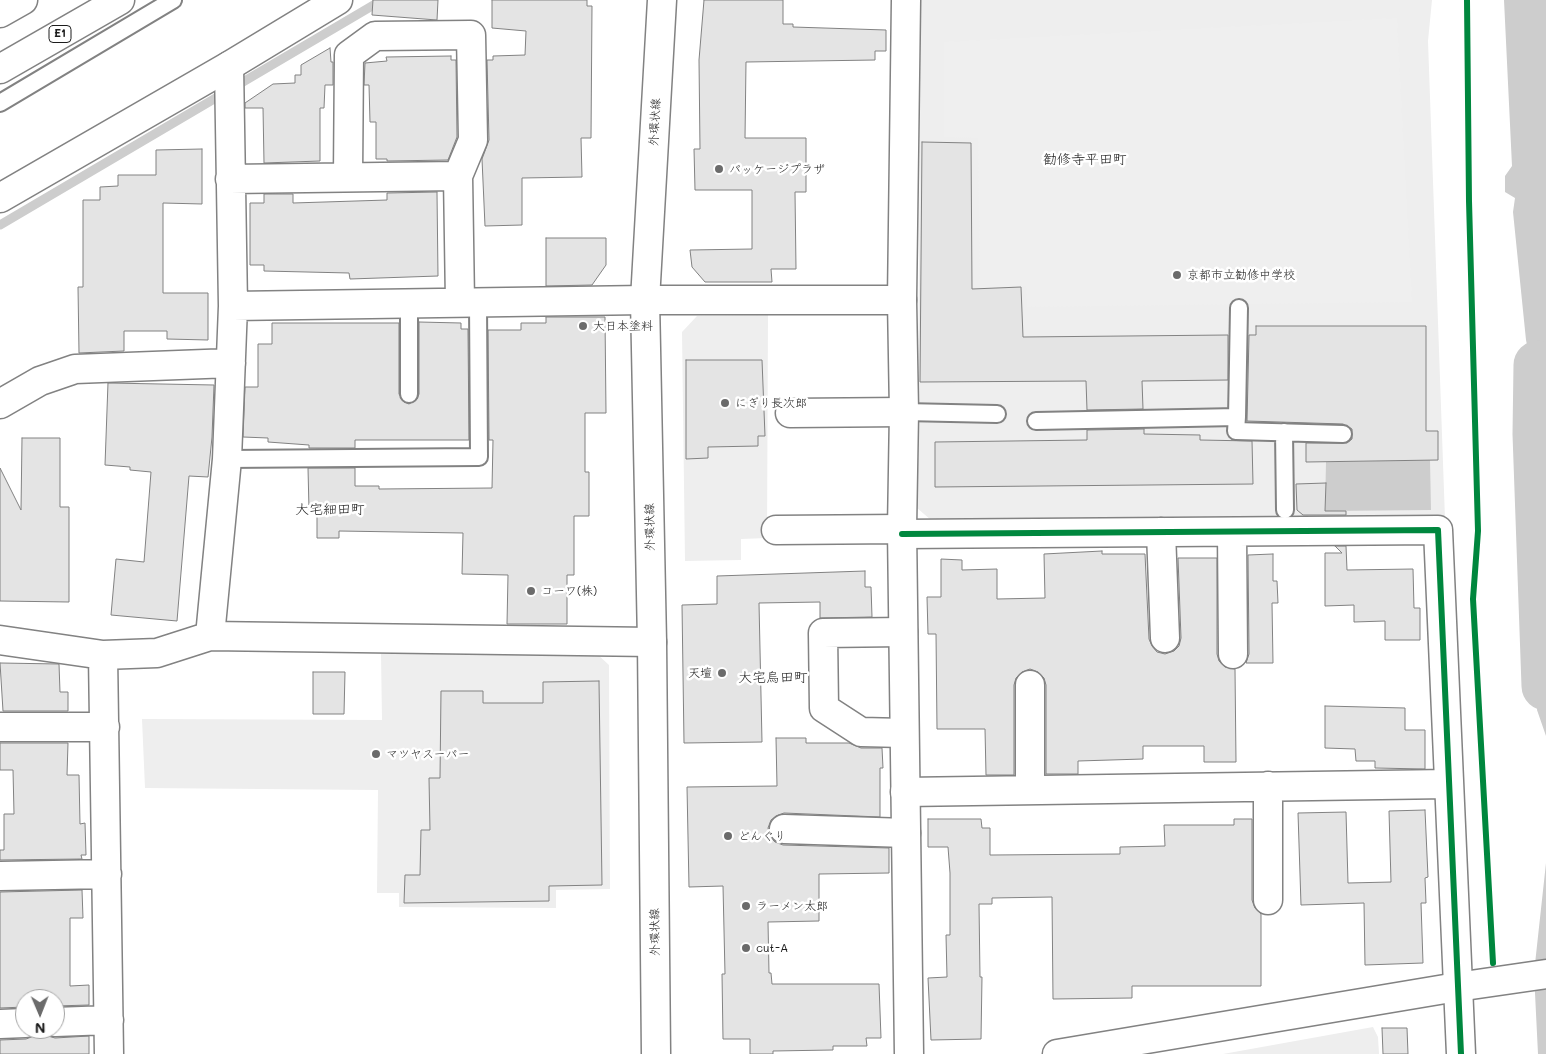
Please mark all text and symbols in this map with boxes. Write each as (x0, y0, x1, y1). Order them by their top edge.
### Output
road number: E1 (49, 26, 71, 42)
street label: 外環状線 (647, 98, 663, 146)
district label: 勧修寺平田町 (1043, 152, 1127, 168)
place label: パッケージプラザ (729, 162, 825, 176)
marker: パッケージプラザ (713, 163, 725, 175)
place label: 京都市立勧修中学校 (1187, 268, 1295, 282)
marker: 京都市立勧修中学校 (1171, 269, 1183, 281)
place label: 大日本塗料 (593, 319, 653, 333)
marker: 大日本塗料 (577, 320, 589, 332)
place label: にぎり長次郎 (735, 396, 807, 410)
marker: にぎり長次郎 (719, 397, 731, 409)
district label: 大宅細田町 (295, 502, 365, 518)
street label: 外環状線 (642, 503, 658, 551)
place label: コーワ(株) (541, 584, 597, 598)
marker: コーワ(株) (525, 585, 537, 597)
place label: 天壇 (688, 666, 712, 680)
marker: 天壇 (716, 667, 728, 679)
district label: 大宅烏田町 (738, 670, 808, 686)
place label: マツヤスーパー (386, 747, 470, 761)
marker: マツヤスーパー (370, 748, 382, 760)
place label: どんぐり (738, 829, 786, 843)
marker: どんぐり (722, 830, 734, 842)
place label: ラーメン太郎 (756, 899, 828, 913)
marker: ラーメン太郎 (740, 900, 752, 912)
street label: 外環状線 (647, 908, 663, 956)
place label: cut-A (756, 941, 788, 955)
marker: cut-A (740, 942, 752, 954)
north arrow (15, 989, 65, 1039)
text: N (35, 1019, 46, 1038)

